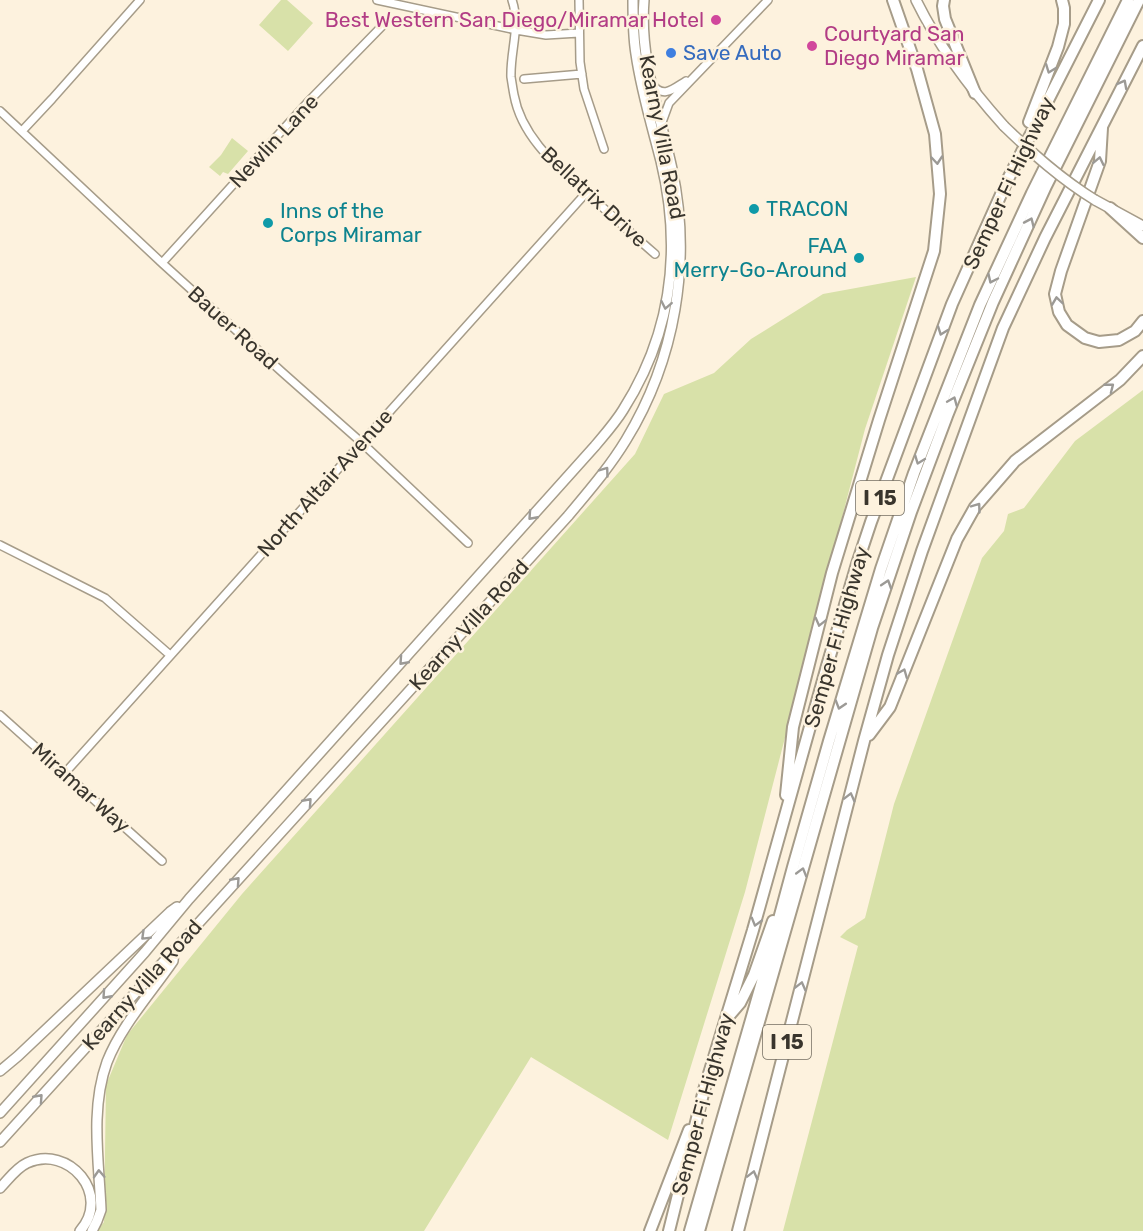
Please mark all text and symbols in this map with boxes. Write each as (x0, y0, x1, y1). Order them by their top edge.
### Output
place label: Best Western San Diego/Miramar Hotel (325, 7, 704, 32)
marker: Best Western San Diego/Miramar Hotel (709, 13, 723, 27)
place label: Courtyard San Diego Miramar (824, 21, 964, 70)
marker: Courtyard San Diego Miramar (805, 39, 819, 53)
place label: Save Auto (683, 40, 782, 65)
marker: Save Auto (664, 46, 678, 60)
street label: Kearny Villa Road (634, 53, 691, 221)
one-way arrow (1044, 63, 1057, 74)
one-way arrow (1116, 80, 1127, 90)
street label: Newlin Lane (224, 89, 323, 193)
street label: Semper Fi Highway (958, 92, 1060, 273)
street label: Bellatrix Drive (536, 141, 653, 252)
one-way arrow (930, 155, 943, 164)
one-way arrow (1092, 156, 1105, 166)
place label: TRACON (766, 196, 849, 221)
place label: Inns of the Corps Miramar (280, 198, 422, 247)
marker: TRACON (747, 202, 761, 216)
marker: Inns of the Corps Miramar (261, 216, 275, 230)
one-way arrow (1022, 217, 1034, 228)
place label: FAA Merry-Go-Around (674, 233, 847, 282)
marker: FAA Merry-Go-Around (852, 251, 866, 265)
one-way arrow (987, 273, 999, 284)
street label: Bauer Road (183, 281, 283, 375)
one-way arrow (1052, 296, 1064, 306)
one-way arrow (660, 300, 673, 310)
one-way arrow (937, 325, 950, 336)
one-way arrow (1104, 384, 1115, 395)
one-way arrow (946, 396, 958, 407)
street label: North Altair Avenue (252, 404, 397, 562)
one-way arrow (914, 454, 926, 465)
one-way arrow (598, 466, 609, 477)
road number: I 15 (856, 481, 904, 515)
one-way arrow (970, 502, 981, 513)
one-way arrow (528, 509, 539, 519)
street label: Semper Fi Highway (799, 543, 875, 730)
street label: Kearny Villa Road (404, 554, 534, 695)
one-way arrow (879, 579, 892, 590)
one-way arrow (815, 616, 827, 626)
one-way arrow (399, 654, 410, 665)
one-way arrow (896, 668, 909, 679)
one-way arrow (835, 699, 847, 710)
street label: Miramar Way (27, 737, 136, 838)
one-way arrow (842, 792, 855, 802)
one-way arrow (301, 798, 312, 809)
one-way arrow (795, 867, 807, 878)
one-way arrow (229, 878, 240, 888)
street label: Kearny Villa Road (77, 914, 207, 1055)
one-way arrow (750, 917, 763, 927)
one-way arrow (141, 929, 151, 940)
one-way arrow (794, 981, 807, 991)
one-way arrow (102, 989, 113, 999)
street label: Semper Fi Highway (666, 1010, 739, 1198)
road number: I 15 (763, 1025, 811, 1059)
one-way arrow (32, 1095, 43, 1105)
one-way arrow (93, 1170, 106, 1179)
one-way arrow (745, 1170, 758, 1180)

